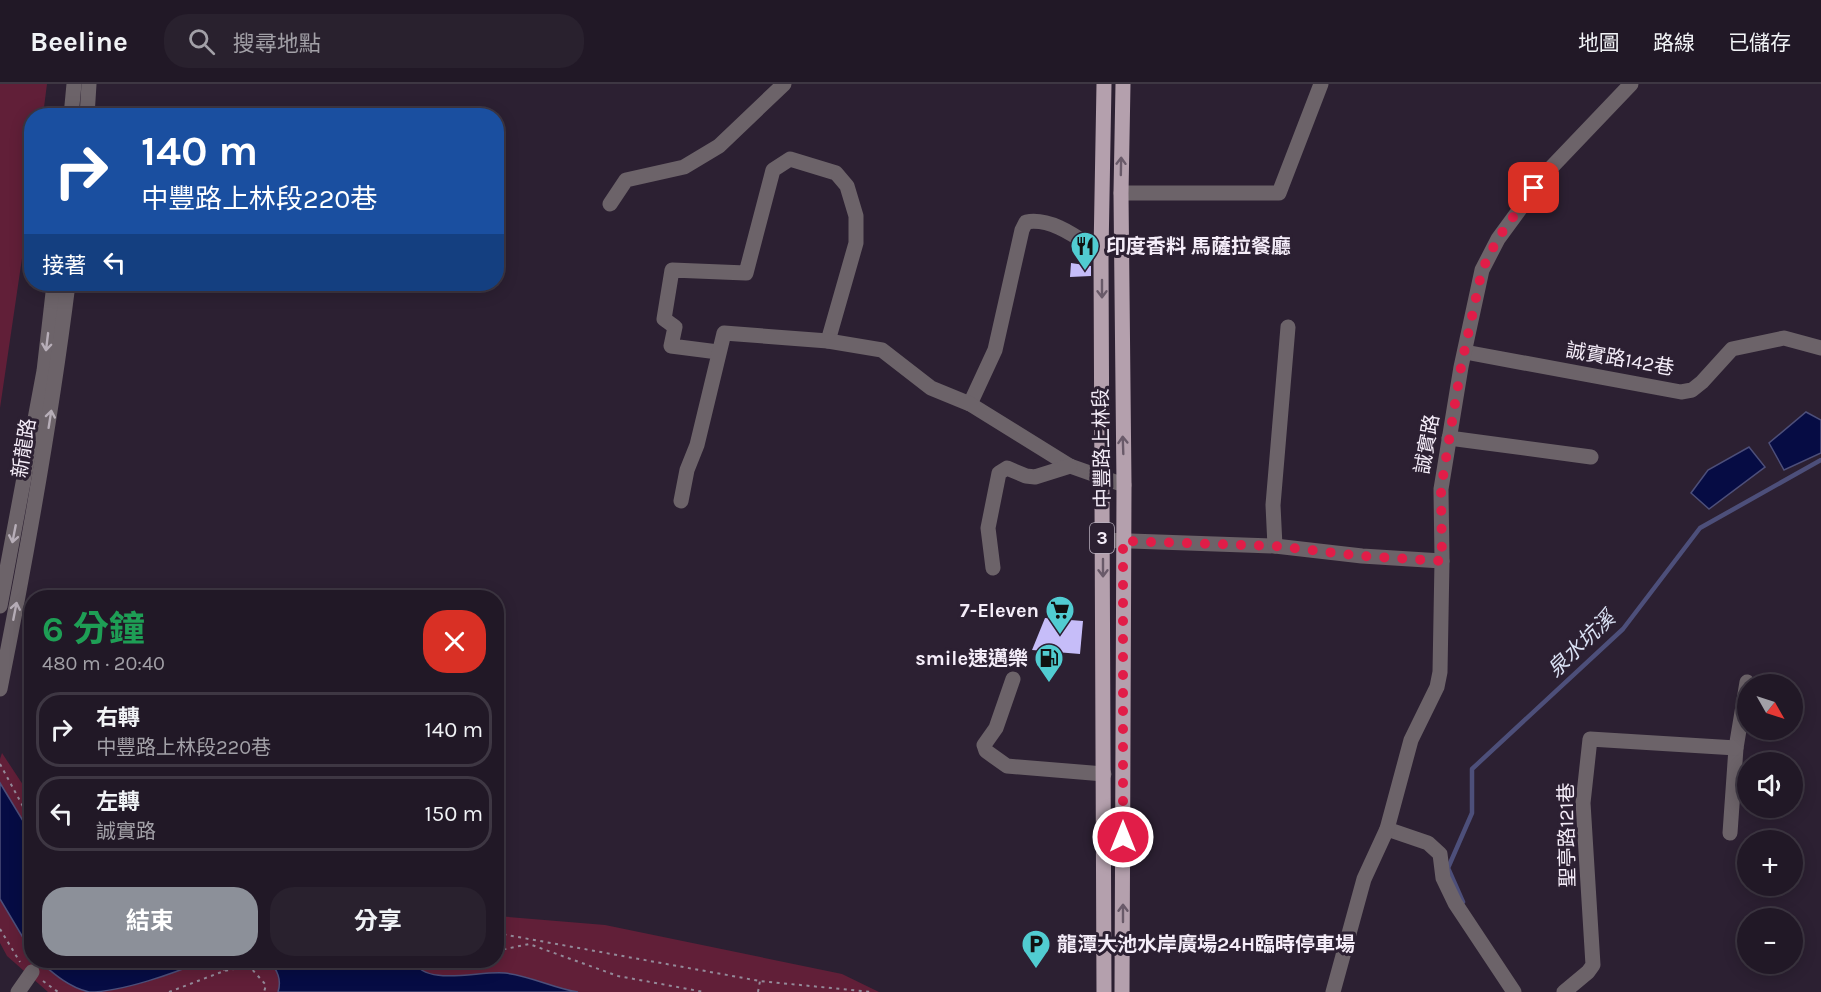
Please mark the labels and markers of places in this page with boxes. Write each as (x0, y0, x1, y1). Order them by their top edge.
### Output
pin (1508, 162, 1559, 213)
restaurant icon: 印度香料 馬薩拉餐廳 (1069, 230, 1101, 272)
place label: 印度香料 馬薩拉餐廳 (1106, 235, 1291, 258)
supermarket icon: 7-Eleven (1044, 594, 1076, 636)
place label: 7-Eleven (960, 599, 1039, 622)
fuel station icon: smile速邁樂 (1033, 642, 1065, 684)
place label: smile速邁樂 (915, 647, 1028, 670)
parking icon: 龍潭大池水岸廣場24H臨時停車場 (1020, 928, 1052, 970)
place label: 龍潭大池水岸廣場24H臨時停車場 (1057, 933, 1355, 956)

